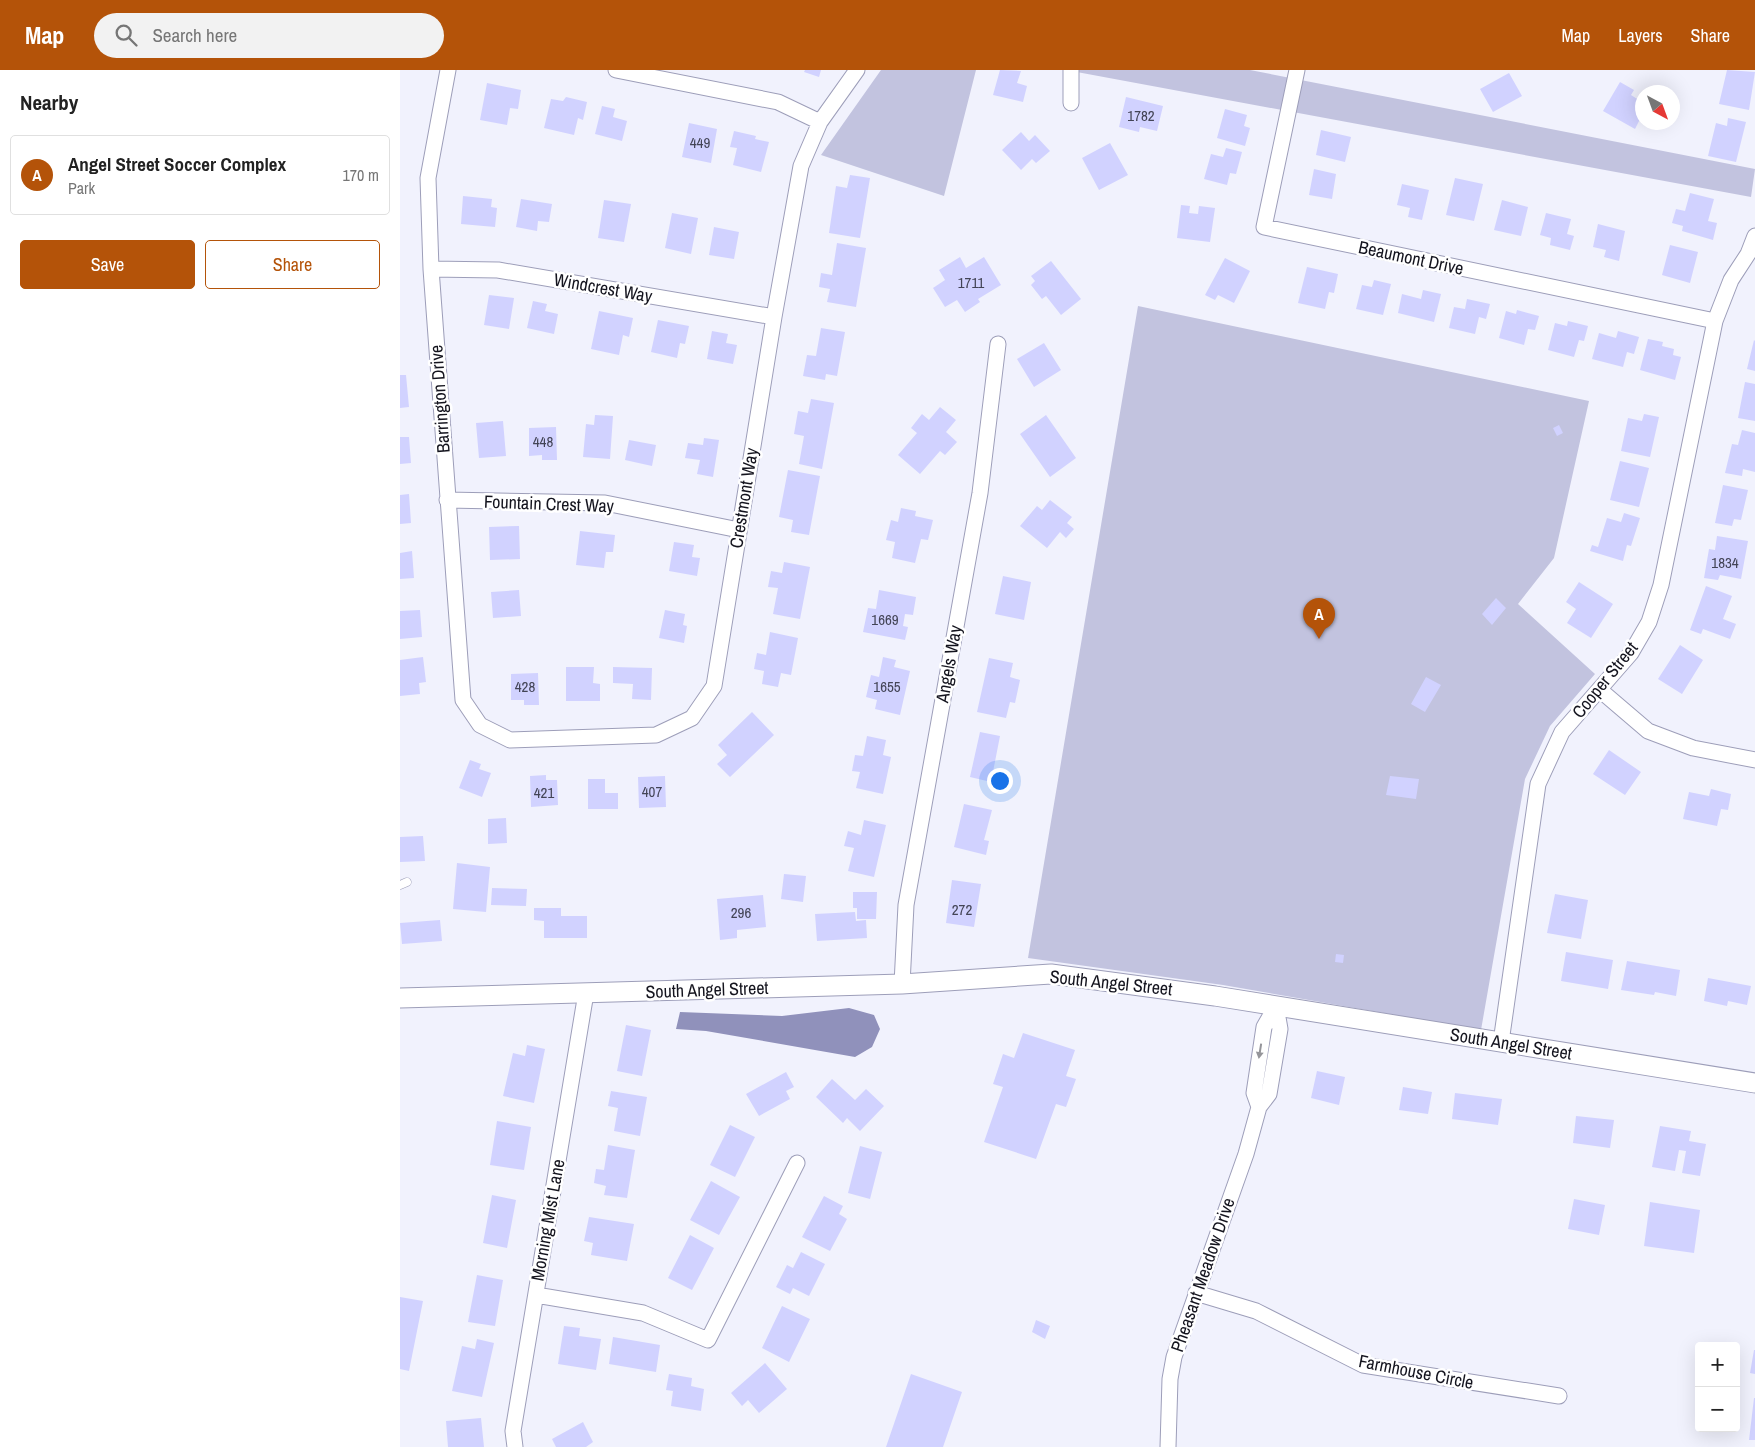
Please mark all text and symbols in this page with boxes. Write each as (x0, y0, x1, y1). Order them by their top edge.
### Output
search box (94, 13, 444, 58)
text: Map (25, 19, 64, 51)
icon: search (112, 21, 140, 49)
text: Search here (152, 22, 237, 48)
text: Map (1562, 23, 1590, 48)
text: Layers (1618, 23, 1663, 48)
text: Share (1691, 23, 1730, 48)
north arrow (1635, 85, 1680, 130)
text: Nearby (20, 88, 78, 117)
house number: 1782 (1127, 105, 1155, 126)
house number: 449 (690, 132, 710, 153)
text: Angel Street Soccer Complex (68, 151, 286, 177)
text: A (32, 164, 42, 186)
text: 170 m (343, 164, 379, 186)
text: Park (68, 177, 95, 199)
street label: Beaumont Drive (1356, 234, 1466, 281)
button: Save (20, 240, 195, 289)
button: Share (205, 240, 380, 289)
street label: Windcrest Way (552, 267, 655, 309)
house number: 1711 (958, 272, 984, 293)
street label: Barrington Drive (423, 344, 456, 454)
house number: 448 (533, 431, 553, 452)
street label: Crestmont Way (723, 445, 764, 550)
street label: Fountain Crest Way (484, 489, 615, 518)
house number: 1834 (1711, 552, 1739, 573)
pin: A (1303, 598, 1335, 639)
house number: 1669 (871, 609, 899, 630)
street label: Angels Way (929, 623, 968, 706)
street label: Cooper Street (1566, 636, 1643, 723)
house number: 428 (515, 676, 535, 697)
house number: 1655 (873, 676, 901, 697)
your location (987, 768, 1013, 794)
house number: 407 (642, 781, 662, 802)
house number: 421 (534, 782, 554, 803)
house number: 272 (952, 899, 972, 920)
house number: 296 (731, 902, 751, 923)
street label: South Angel Street (1049, 964, 1174, 1001)
street label: South Angel Street (645, 975, 769, 1004)
street label: South Angel Street (1448, 1022, 1574, 1065)
one-way arrow (1256, 1043, 1264, 1059)
street label: Morning Mist Lane (525, 1157, 571, 1283)
street label: Pheasant Meadow Drive (1164, 1194, 1241, 1355)
map controls (1695, 1342, 1740, 1432)
button: + (1695, 1342, 1740, 1387)
street label: Farmhouse Circle (1356, 1348, 1476, 1395)
button: − (1695, 1387, 1740, 1432)

